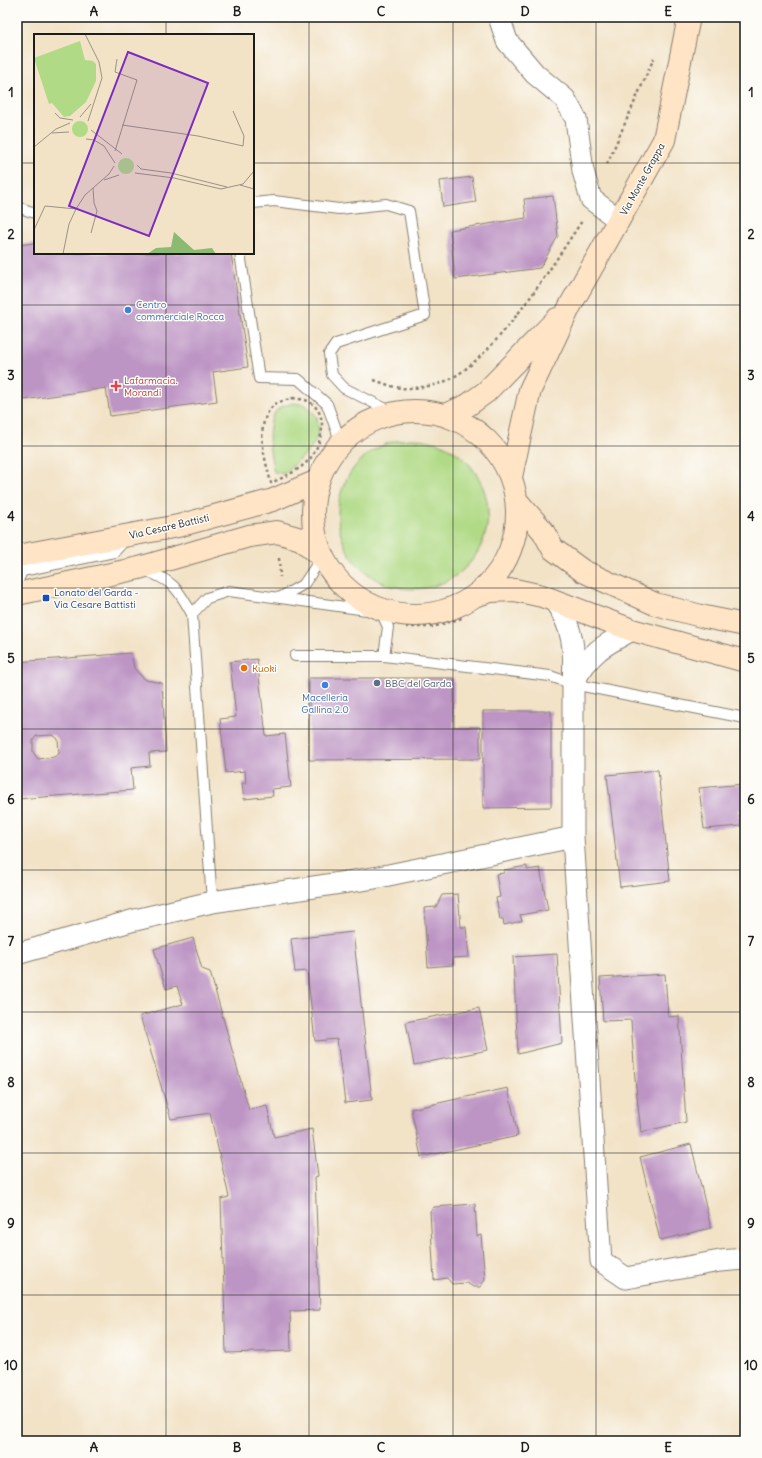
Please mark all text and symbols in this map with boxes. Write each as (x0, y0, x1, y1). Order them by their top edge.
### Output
text: A (90, 3, 99, 20)
text: B (233, 3, 242, 20)
text: C (377, 3, 386, 20)
text: D (520, 3, 530, 20)
text: E (664, 3, 672, 20)
inset map (34, 34, 254, 254)
text: 1 (8, 84, 14, 101)
text: 1 (748, 84, 754, 101)
street label: Via Monte Grappa (617, 140, 668, 218)
text: 2 (7, 226, 15, 243)
text: 2 (747, 226, 755, 243)
place label: Centro commerciale Rocca (136, 298, 224, 323)
marker: Centro commerciale Rocca (123, 305, 133, 315)
text: 3 (7, 367, 15, 384)
text: 3 (747, 367, 755, 384)
place label: Lafarmacia. Morandi (124, 374, 178, 399)
marker: Lafarmacia. Morandi (111, 381, 121, 391)
text: 4 (7, 508, 15, 525)
text: 4 (747, 508, 755, 525)
street label: Via Cesare Battisti (128, 511, 210, 542)
place label: Lonato del Garda - Via Cesare Battisti (54, 586, 139, 611)
marker: Lonato del Garda - Via Cesare Battisti (41, 593, 51, 603)
text: 5 (7, 650, 15, 667)
text: 5 (747, 650, 755, 667)
place label: Kuoki (252, 662, 277, 675)
marker: Kuoki (239, 663, 249, 673)
place label: BBC del Garda (385, 677, 452, 690)
marker: BBC del Garda (372, 678, 382, 688)
marker: Macelleria Gallina 2.0 (320, 680, 330, 690)
place label: Macelleria Gallina 2.0 (301, 691, 349, 716)
text: 6 (7, 791, 15, 808)
text: 6 (747, 791, 755, 808)
text: 7 (8, 933, 15, 950)
text: 7 (748, 933, 755, 950)
text: 8 (7, 1074, 15, 1091)
text: 8 (747, 1074, 755, 1091)
text: 9 (7, 1215, 15, 1232)
text: 9 (747, 1215, 755, 1232)
text: 10 (4, 1357, 18, 1374)
text: 10 (744, 1357, 758, 1374)
text: A (90, 1439, 99, 1456)
text: B (233, 1439, 242, 1456)
text: C (377, 1439, 386, 1456)
text: D (520, 1439, 530, 1456)
text: E (664, 1439, 672, 1456)

